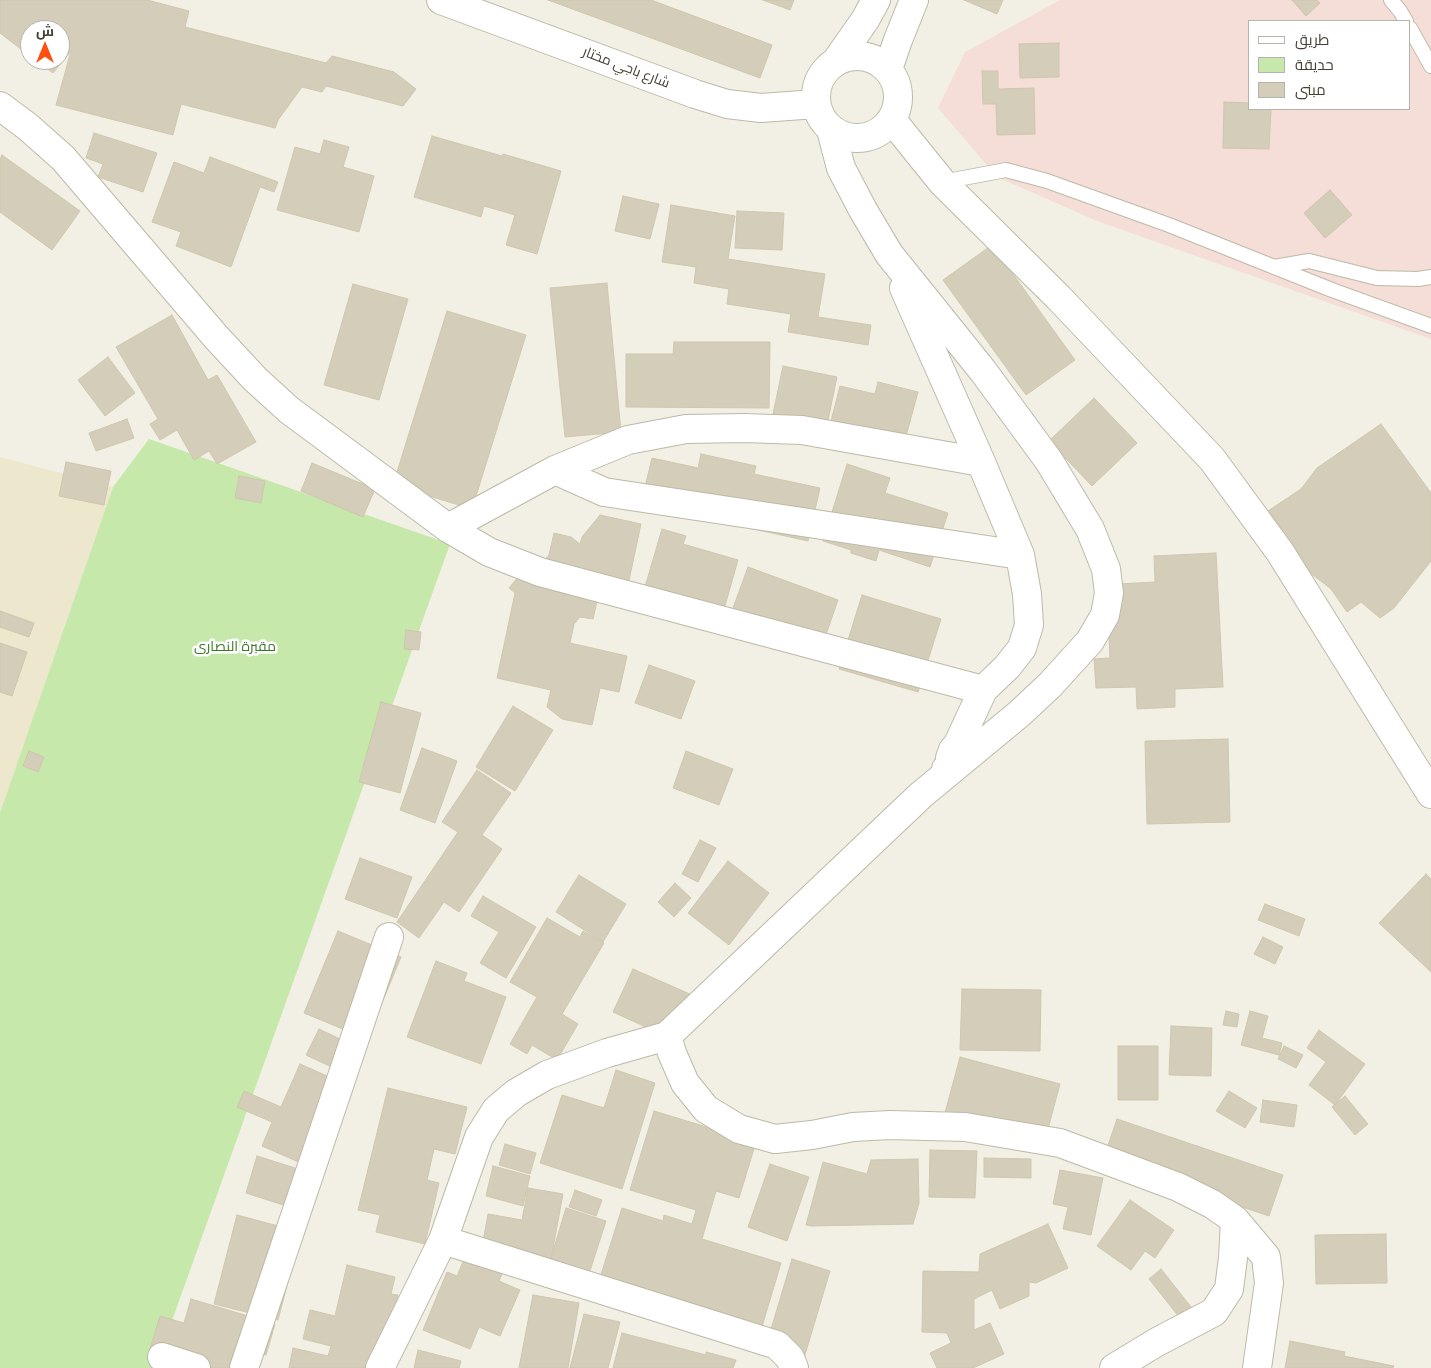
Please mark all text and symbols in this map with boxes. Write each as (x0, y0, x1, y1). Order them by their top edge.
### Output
north arrow (20, 20, 70, 70)
legend (1248, 20, 1411, 110)
text: ش (36, 22, 54, 40)
text: طريق (1295, 30, 1329, 49)
street label: شارع باجي مختار (580, 44, 672, 92)
text: حديقة (1295, 55, 1334, 74)
text: مبنى (1295, 80, 1326, 99)
park label: مقبرة النصارى (194, 639, 276, 655)

